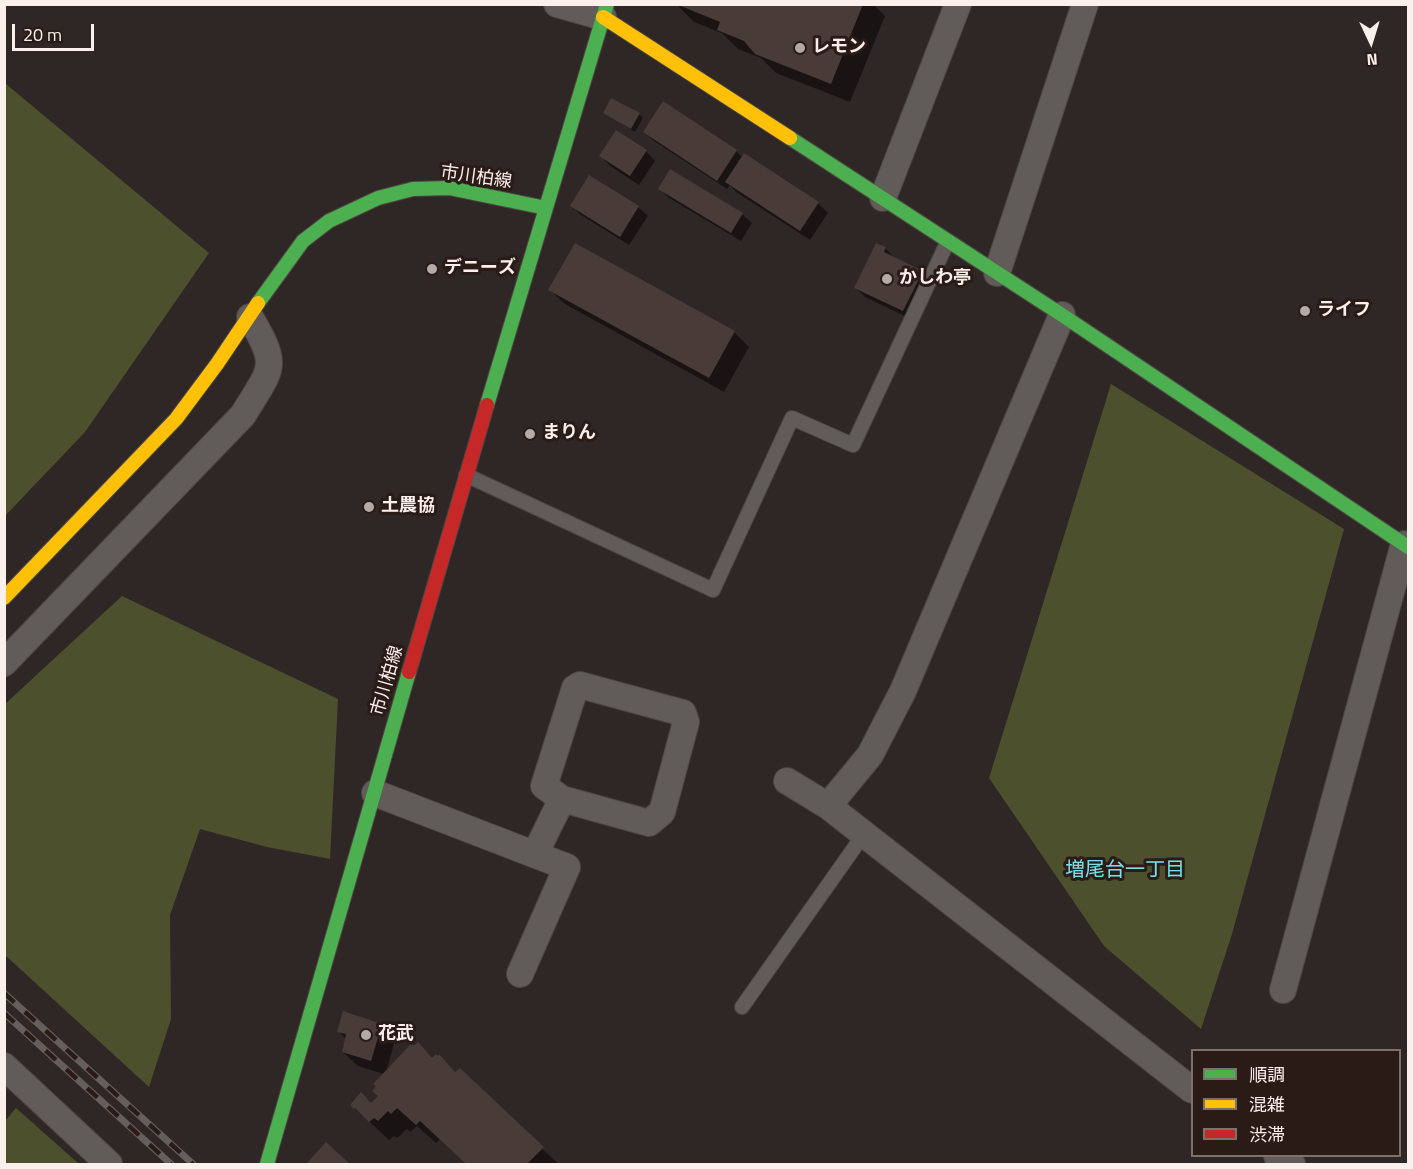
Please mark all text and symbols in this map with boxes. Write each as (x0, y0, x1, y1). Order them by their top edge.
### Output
scale bar (15, 12, 98, 50)
north arrow (1341, 12, 1401, 72)
text: 20 m (23, 21, 62, 48)
place label: レモン (812, 37, 866, 59)
marker: レモン (793, 41, 807, 55)
text: N (1366, 48, 1379, 72)
street label: 市川柏線 (439, 162, 513, 194)
place label: デニーズ (444, 258, 516, 280)
marker: デニーズ (425, 262, 439, 276)
place label: かしわ亭 (899, 268, 971, 290)
marker: かしわ亭 (880, 272, 894, 286)
place label: ライフ (1317, 300, 1371, 322)
marker: ライフ (1298, 304, 1312, 318)
place label: まりん (542, 423, 596, 445)
marker: まりん (523, 427, 537, 441)
place label: 土農協 (381, 496, 435, 518)
marker: 土農協 (362, 500, 376, 514)
street label: 市川柏線 (368, 643, 408, 719)
district label: 増尾台一丁目 (1065, 859, 1185, 883)
place label: 花武 (378, 1024, 414, 1046)
marker: 花武 (359, 1028, 373, 1042)
legend (1191, 1049, 1401, 1157)
text: 順調 (1249, 1061, 1285, 1088)
text: 混雑 (1249, 1091, 1285, 1118)
text: 渋滞 (1249, 1121, 1285, 1148)

